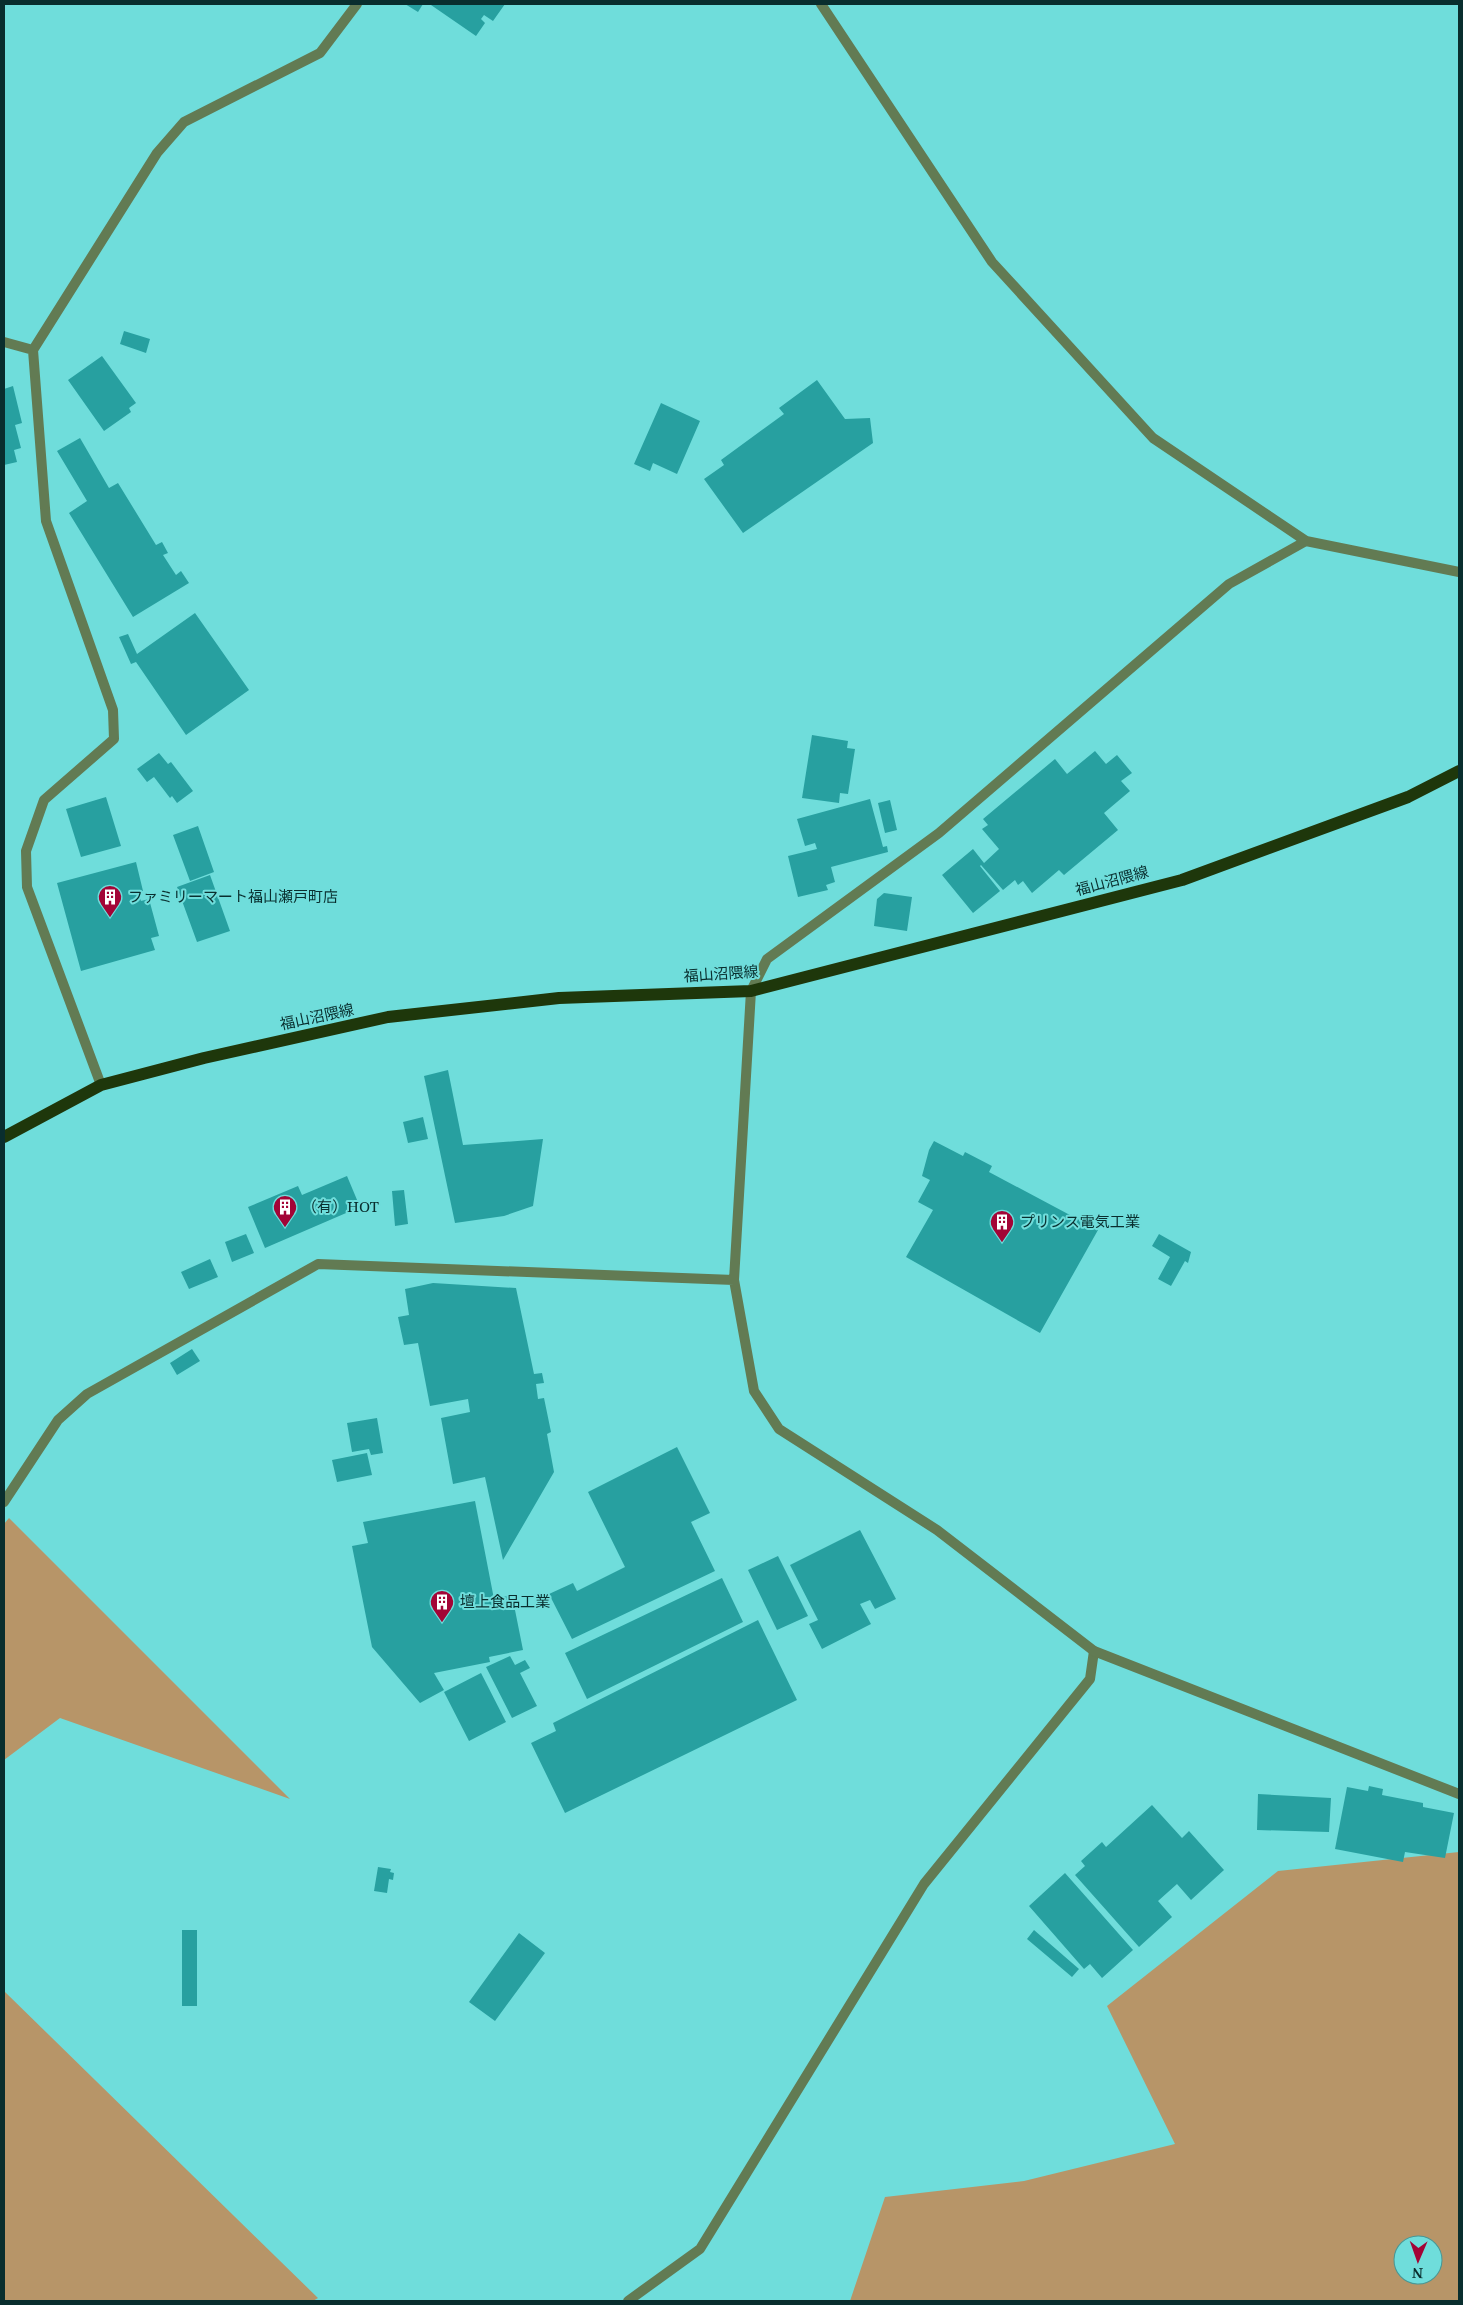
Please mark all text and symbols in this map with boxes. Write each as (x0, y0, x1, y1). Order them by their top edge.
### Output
street label: 福山沼隈線 (1073, 861, 1151, 899)
building icon: ファミリーマート福山瀬戸町店 (97, 884, 123, 918)
place label: ファミリーマート福山瀬戸町店 (128, 886, 338, 906)
street label: 福山沼隈線 (683, 960, 759, 986)
street label: 福山沼隈線 (278, 998, 356, 1034)
building icon: （有）HOT (272, 1194, 298, 1228)
place label: （有）HOT (302, 1196, 379, 1216)
building icon: プリンス電気工業 (989, 1209, 1015, 1243)
place label: プリンス電気工業 (1020, 1211, 1140, 1231)
building icon: 壇上食品工業 (429, 1589, 455, 1623)
place label: 壇上食品工業 (460, 1591, 550, 1611)
north arrow (1393, 2235, 1443, 2285)
text: N (1412, 2264, 1423, 2283)

